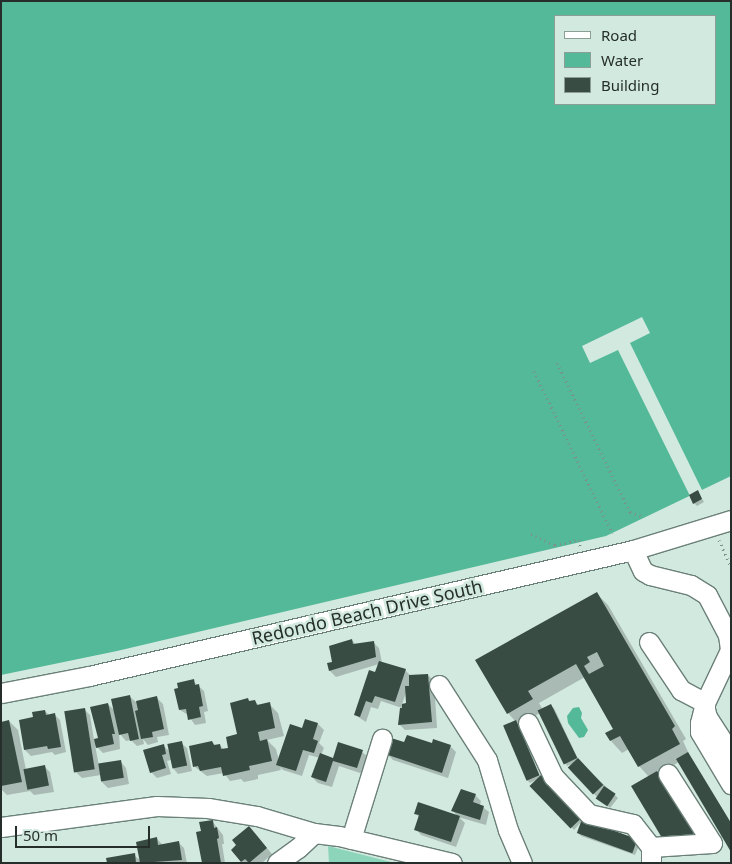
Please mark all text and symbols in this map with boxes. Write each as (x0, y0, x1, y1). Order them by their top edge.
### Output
legend (554, 15, 717, 105)
text: Road (601, 25, 637, 45)
text: Water (601, 50, 643, 70)
text: Building (601, 75, 659, 95)
street label: Redondo Beach Drive South (250, 575, 484, 649)
scale bar (18, 816, 152, 848)
text: 50 m (23, 825, 58, 845)

